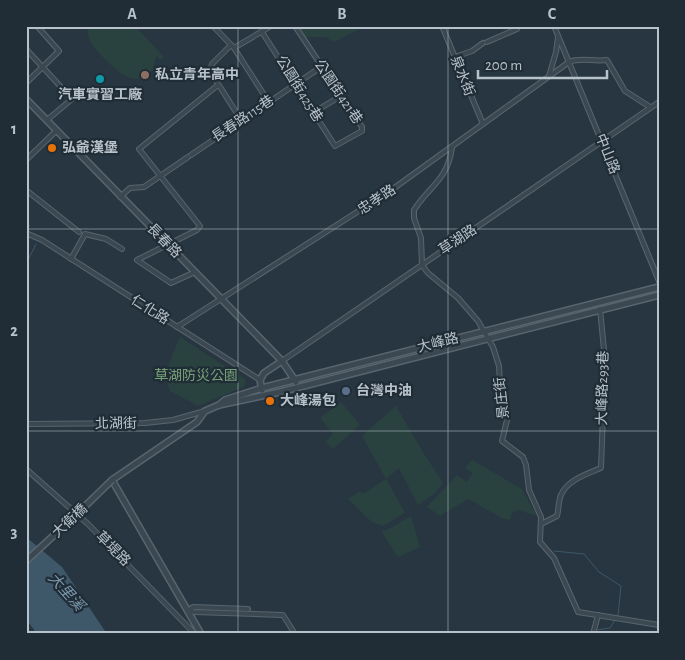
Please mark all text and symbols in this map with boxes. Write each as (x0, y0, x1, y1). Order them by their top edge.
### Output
text: A (127, 6, 137, 22)
text: B (337, 6, 347, 22)
text: C (548, 6, 557, 22)
scale bar (478, 48, 606, 80)
street label: 公園街425巷 (273, 53, 326, 124)
street label: 泉水街 (448, 53, 478, 98)
street label: 公園街421巷 (312, 57, 365, 127)
text: 200 m (485, 58, 522, 73)
place label: 私立青年高中 (155, 66, 239, 82)
marker: 私立青年高中 (139, 69, 151, 81)
marker: 汽車實習工廠 (94, 73, 106, 85)
place label: 汽車實習工廠 (58, 86, 142, 102)
street label: 長春路115巷 (209, 92, 277, 145)
text: 1 (11, 121, 17, 137)
street label: 中山路 (593, 132, 622, 176)
place label: 弘爺漢堡 (62, 140, 118, 155)
marker: 弘爺漢堡 (46, 142, 58, 154)
street label: 忠孝路 (355, 182, 398, 217)
street label: 長春路 (144, 220, 185, 261)
street label: 草湖路 (436, 222, 479, 258)
street label: 仁化路 (128, 291, 173, 327)
text: 2 (10, 323, 18, 339)
street label: 大峰路 (415, 329, 460, 355)
street label: 大峰路293巷 (593, 350, 611, 425)
park label: 草湖防災公園 (154, 368, 238, 383)
street label: 景庄街 (492, 376, 511, 420)
place label: 台灣中油 (356, 382, 412, 398)
marker: 台灣中油 (340, 385, 352, 397)
place label: 大峰湯包 (280, 392, 336, 408)
marker: 大峰湯包 (264, 395, 276, 407)
street label: 北湖街 (95, 415, 137, 431)
street label: 大衛橋 (49, 501, 90, 540)
text: 3 (11, 524, 18, 540)
street label: 草堤路 (93, 528, 134, 569)
water label: 大里溪 (45, 570, 89, 615)

